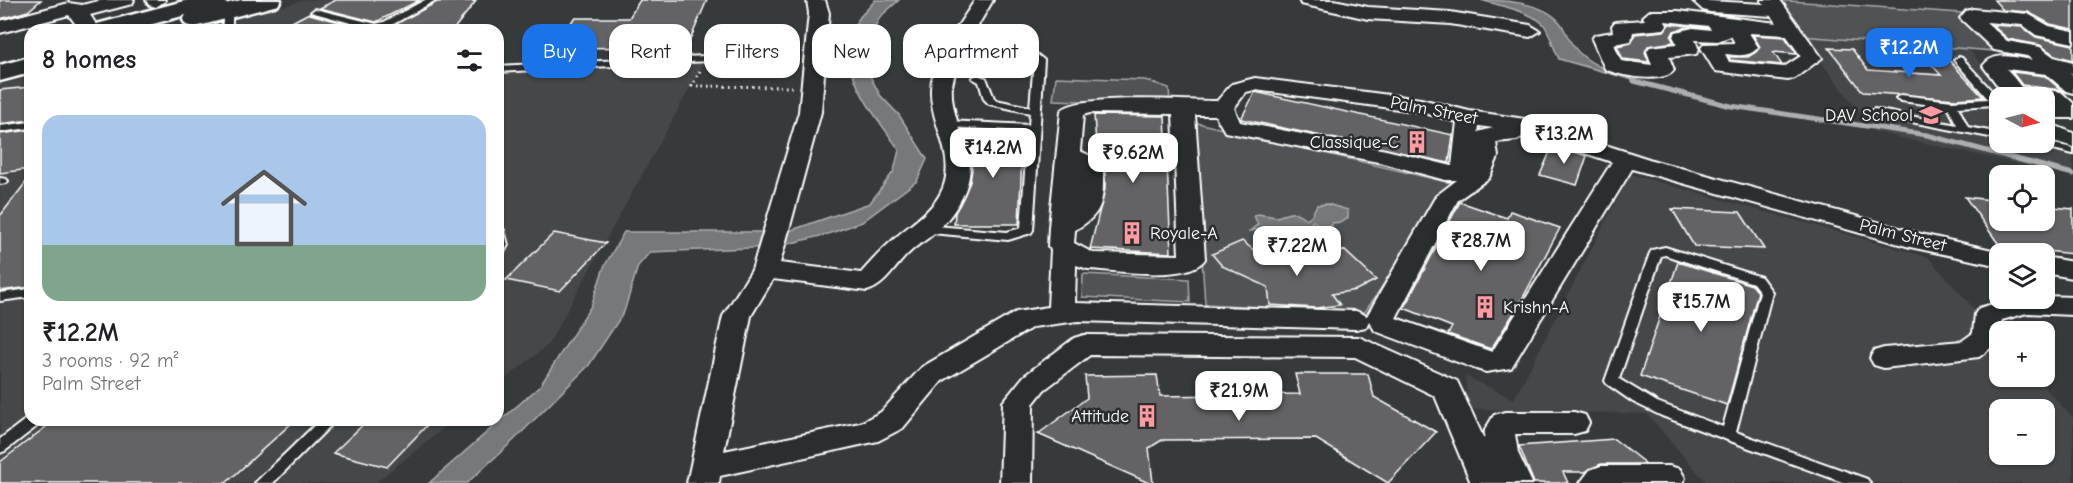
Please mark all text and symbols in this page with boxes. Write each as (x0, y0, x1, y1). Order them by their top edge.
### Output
chip: Buy (522, 24, 597, 78)
chip: Rent (609, 24, 692, 78)
chip: Filters (704, 24, 800, 78)
chip: New (812, 24, 891, 78)
chip: Apartment (903, 24, 1039, 78)
pin: ₹12.2M (1860, 28, 1958, 79)
text: ₹12.2M (1880, 36, 1938, 59)
icon: filters (453, 44, 486, 77)
text: 8 homes (42, 45, 136, 75)
north arrow (1989, 87, 2055, 153)
map controls (1989, 87, 2055, 465)
street label: Palm Street (1388, 92, 1480, 129)
school or university icon: DAV School (1918, 102, 1944, 128)
place label: DAV School (1825, 105, 1913, 126)
pin: ₹13.2M (1515, 114, 1613, 165)
text: ₹13.2M (1535, 122, 1593, 145)
pin: ₹14.2M (944, 128, 1042, 179)
building icon: Classique-C (1404, 129, 1430, 155)
place label: Classique-C (1310, 132, 1399, 153)
pin: ₹9.62M (1084, 133, 1182, 184)
text: ₹14.2M (964, 136, 1022, 159)
text: ₹9.62M (1102, 141, 1164, 164)
icon: home (210, 154, 318, 262)
button: locate (1989, 165, 2055, 231)
street label: Palm Street (1857, 215, 1949, 257)
building icon: Royale-A (1119, 220, 1145, 246)
pin: ₹28.7M (1432, 221, 1530, 272)
place label: Royale-A (1150, 223, 1218, 244)
pin: ₹7.22M (1248, 226, 1346, 277)
text: ₹28.7M (1451, 229, 1511, 252)
text: ₹7.22M (1267, 234, 1327, 257)
button: layers (1989, 243, 2055, 309)
pin: ₹15.7M (1652, 282, 1750, 333)
text: ₹15.7M (1672, 290, 1730, 313)
building icon: Krishn-A (1472, 294, 1498, 320)
place label: Krishn-A (1503, 297, 1569, 318)
text: ₹12.2M (42, 318, 119, 348)
button: + (1989, 321, 2055, 387)
text: 3 rooms · 92 m² (42, 349, 179, 372)
pin: ₹21.9M (1190, 371, 1288, 422)
text: Palm Street (42, 372, 140, 395)
text: ₹21.9M (1209, 379, 1269, 402)
button: − (1989, 399, 2055, 465)
building icon: Attitude (1134, 403, 1160, 429)
place label: Attitude (1071, 406, 1129, 427)

